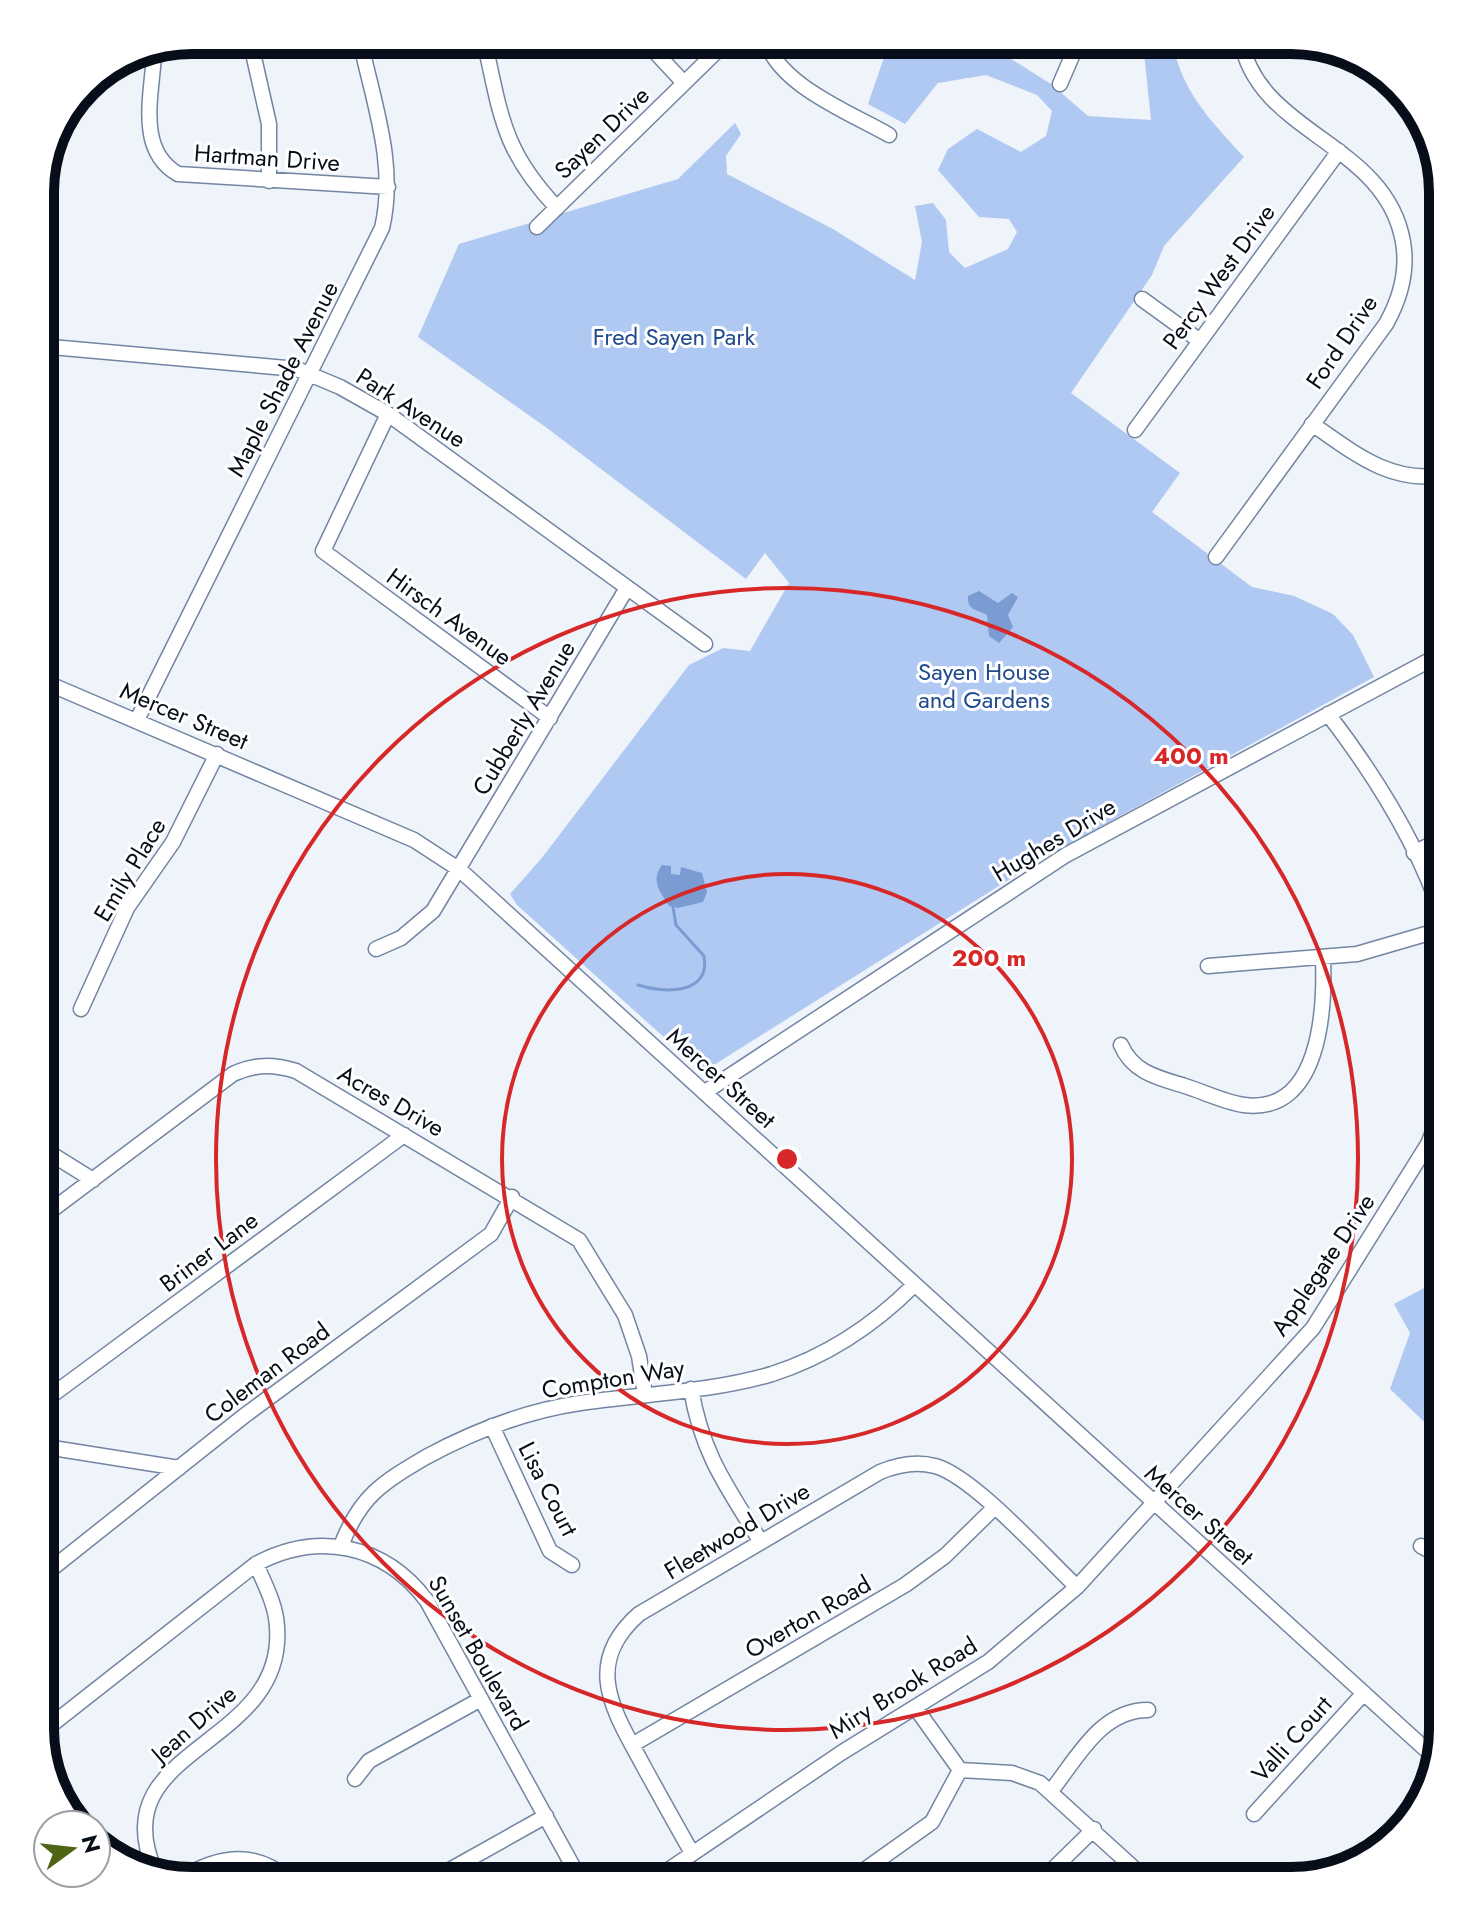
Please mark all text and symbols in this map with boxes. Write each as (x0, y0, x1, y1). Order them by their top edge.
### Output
street label: Sayen Drive (546, 78, 657, 187)
street label: Hartman Drive (193, 135, 341, 180)
street label: Percy West Drive (1154, 197, 1283, 357)
street label: Maple Shade Avenue (218, 275, 347, 483)
street label: Ford Drive (1297, 288, 1386, 396)
park label: Fred Sayen Park (593, 319, 756, 354)
street label: Park Avenue (349, 359, 473, 456)
street label: Hirsch Avenue (379, 559, 519, 674)
street label: Cubberly Avenue (463, 634, 584, 802)
park label: Sayen House and Gardens (918, 654, 1050, 717)
street label: Mercer Street (115, 673, 254, 758)
text: 400 m (1153, 738, 1229, 773)
street label: Hughes Drive (985, 789, 1122, 890)
street label: Emily Place (85, 811, 174, 928)
text: 200 m (952, 940, 1026, 975)
street label: Mercer Street (659, 1019, 784, 1136)
street label: Acres Drive (331, 1056, 451, 1145)
centre of rings (773, 1145, 801, 1173)
street label: Applegate Drive (1262, 1187, 1383, 1343)
street label: Briner Lane (152, 1203, 265, 1300)
street label: Coleman Road (197, 1314, 337, 1431)
street label: Compton Way (539, 1350, 687, 1407)
street label: Lisa Court (510, 1436, 587, 1542)
street label: Mercer Street (1137, 1456, 1262, 1573)
street label: Fleetwood Drive (657, 1473, 816, 1588)
street label: Overton Road (738, 1566, 877, 1667)
street label: Sunset Boulevard (420, 1569, 537, 1737)
street label: Miry Brook Road (822, 1628, 984, 1747)
street label: Jean Drive (141, 1677, 244, 1773)
street label: Valli Court (1243, 1688, 1340, 1790)
north arrow (32, 1809, 112, 1889)
text: N (74, 1831, 109, 1856)

